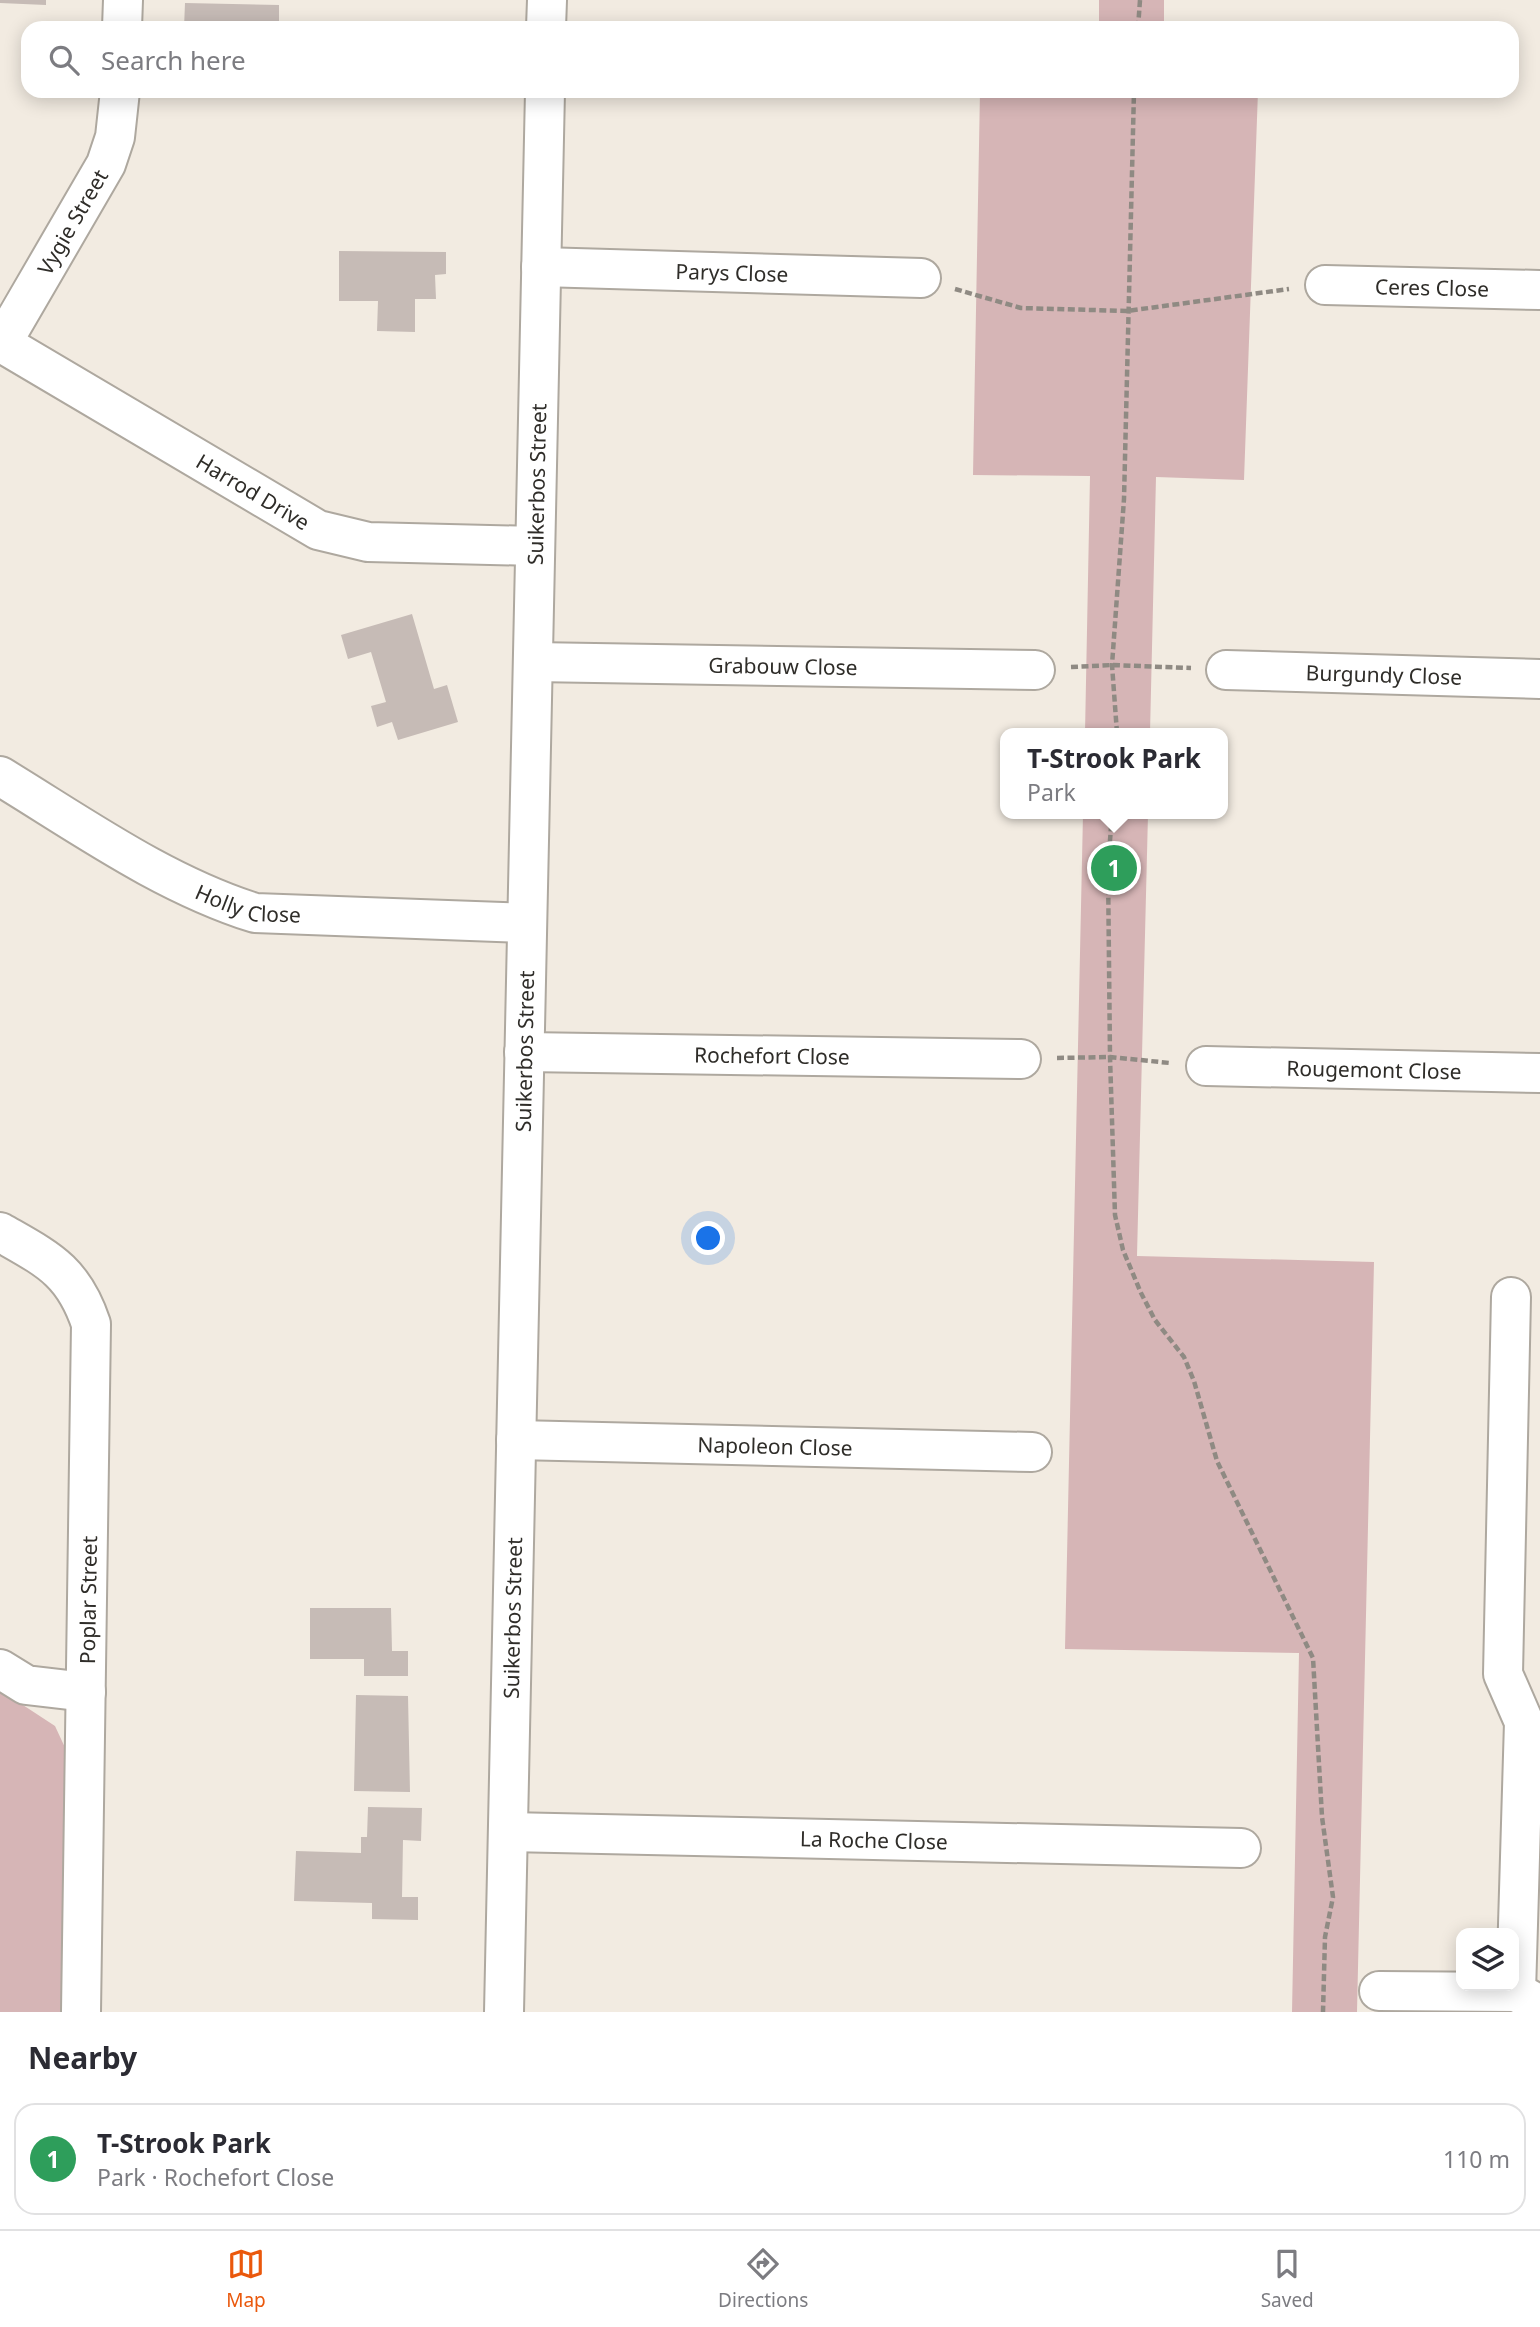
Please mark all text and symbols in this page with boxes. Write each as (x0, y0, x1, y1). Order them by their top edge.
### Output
search box (21, 21, 1519, 98)
icon: search (45, 41, 83, 79)
text: Search here (101, 42, 246, 78)
street label: Vygie Street (31, 164, 114, 280)
street label: Parys Close (675, 257, 789, 288)
street label: Ceres Close (1375, 272, 1489, 303)
street label: Suikerbos Street (521, 403, 552, 565)
street label: Harrod Drive (191, 447, 315, 536)
street label: Grabouw Close (708, 651, 858, 681)
street label: Burgundy Close (1305, 658, 1463, 691)
popup (1000, 728, 1228, 819)
text: T-Strook Park (1027, 740, 1201, 776)
text: Park (1027, 776, 1076, 808)
pin: 1 (1091, 842, 1137, 894)
street label: Holly Close (191, 878, 302, 929)
street label: Suikerbos Street (509, 970, 540, 1132)
street label: Rochefort Close (694, 1040, 850, 1071)
street label: Rougemont Close (1286, 1054, 1462, 1085)
your location (691, 1221, 725, 1255)
street label: Napoleon Close (697, 1430, 853, 1462)
street label: Poplar Street (73, 1535, 103, 1664)
street label: Suikerbos Street (497, 1537, 528, 1699)
street label: La Roche Close (800, 1824, 948, 1856)
map controls (1456, 1928, 1519, 1991)
button: layers (1456, 1928, 1519, 1991)
text: Nearby (28, 2037, 137, 2078)
text: T-Strook Park (97, 2125, 271, 2161)
text: 1 (46, 2143, 60, 2175)
text: 110 m (1443, 2143, 1510, 2175)
text: Park · Rochefort Close (97, 2161, 334, 2193)
tab: Map (226, 2245, 266, 2313)
tab: Directions (718, 2245, 808, 2313)
tab: Saved (1261, 2245, 1314, 2313)

